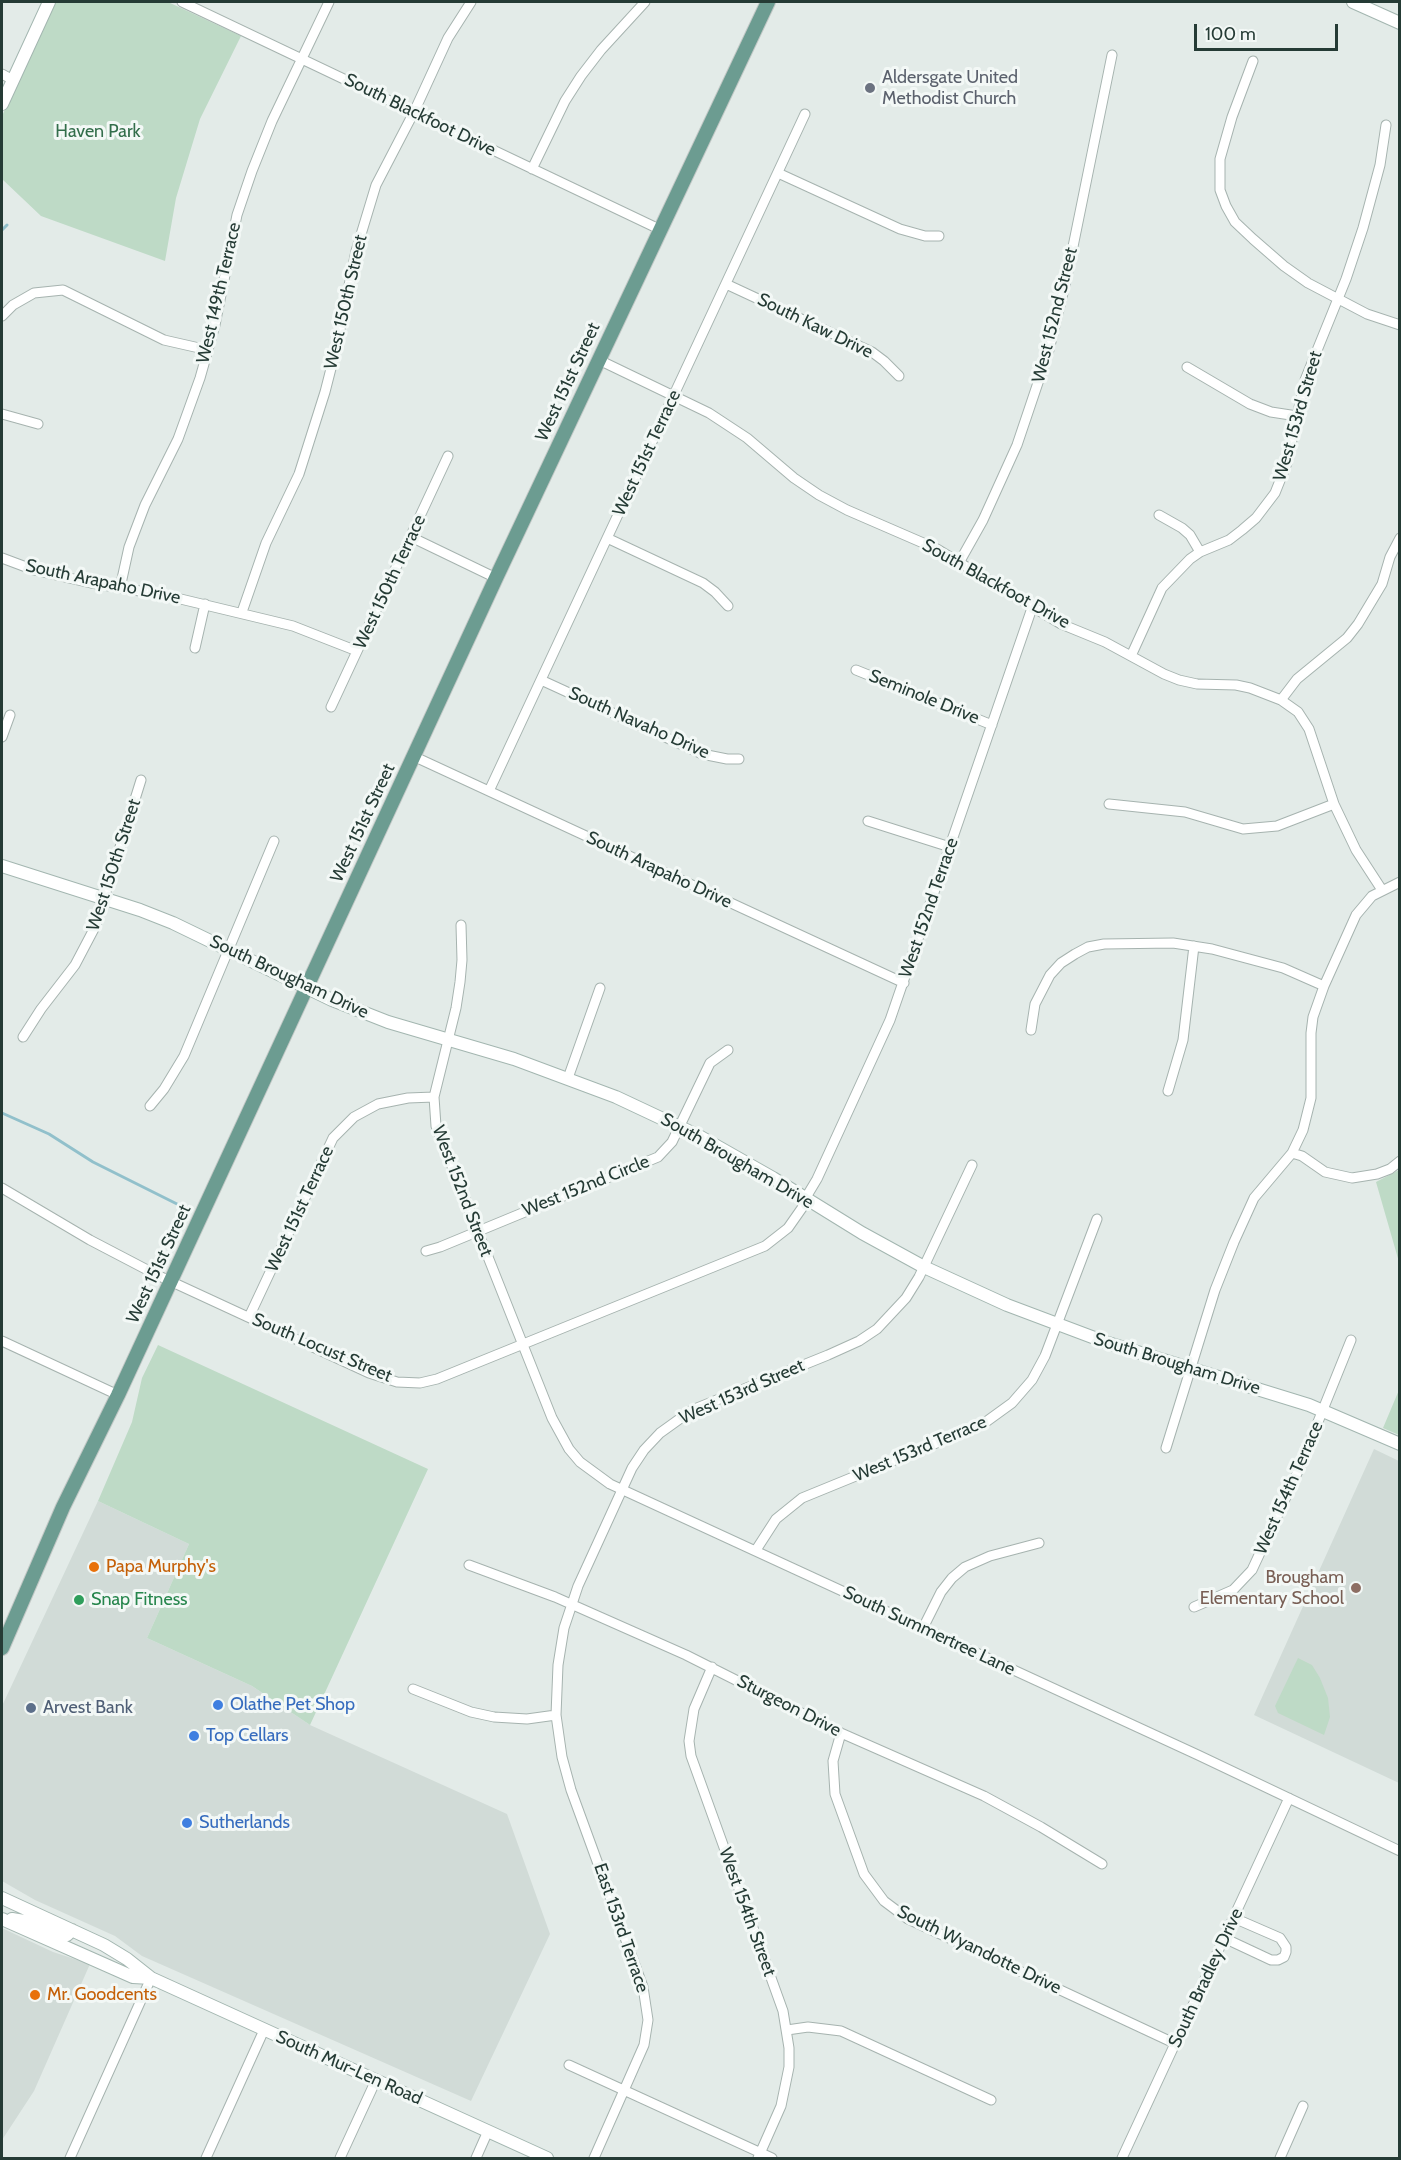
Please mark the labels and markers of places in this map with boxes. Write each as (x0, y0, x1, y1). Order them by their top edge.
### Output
place label: Aldersgate United Methodist Church (882, 67, 1018, 110)
marker: Aldersgate United Methodist Church (863, 81, 877, 95)
place label: Papa Murphy's (106, 1556, 216, 1578)
marker: Papa Murphy's (87, 1560, 101, 1574)
place label: Brougham Elementary School (1200, 1567, 1344, 1610)
marker: Brougham Elementary School (1349, 1581, 1363, 1595)
place label: Snap Fitness (91, 1589, 188, 1611)
marker: Snap Fitness (72, 1593, 86, 1607)
place label: Olathe Pet Shop (230, 1694, 355, 1716)
place label: Arvest Bank (43, 1697, 133, 1719)
marker: Olathe Pet Shop (211, 1698, 225, 1712)
marker: Arvest Bank (24, 1701, 38, 1715)
place label: Top Cellars (206, 1725, 288, 1747)
marker: Top Cellars (187, 1729, 201, 1743)
place label: Sutherlands (199, 1812, 290, 1834)
marker: Sutherlands (180, 1816, 194, 1830)
place label: Mr. Goodcents (47, 1984, 157, 2006)
marker: Mr. Goodcents (28, 1988, 42, 2002)

